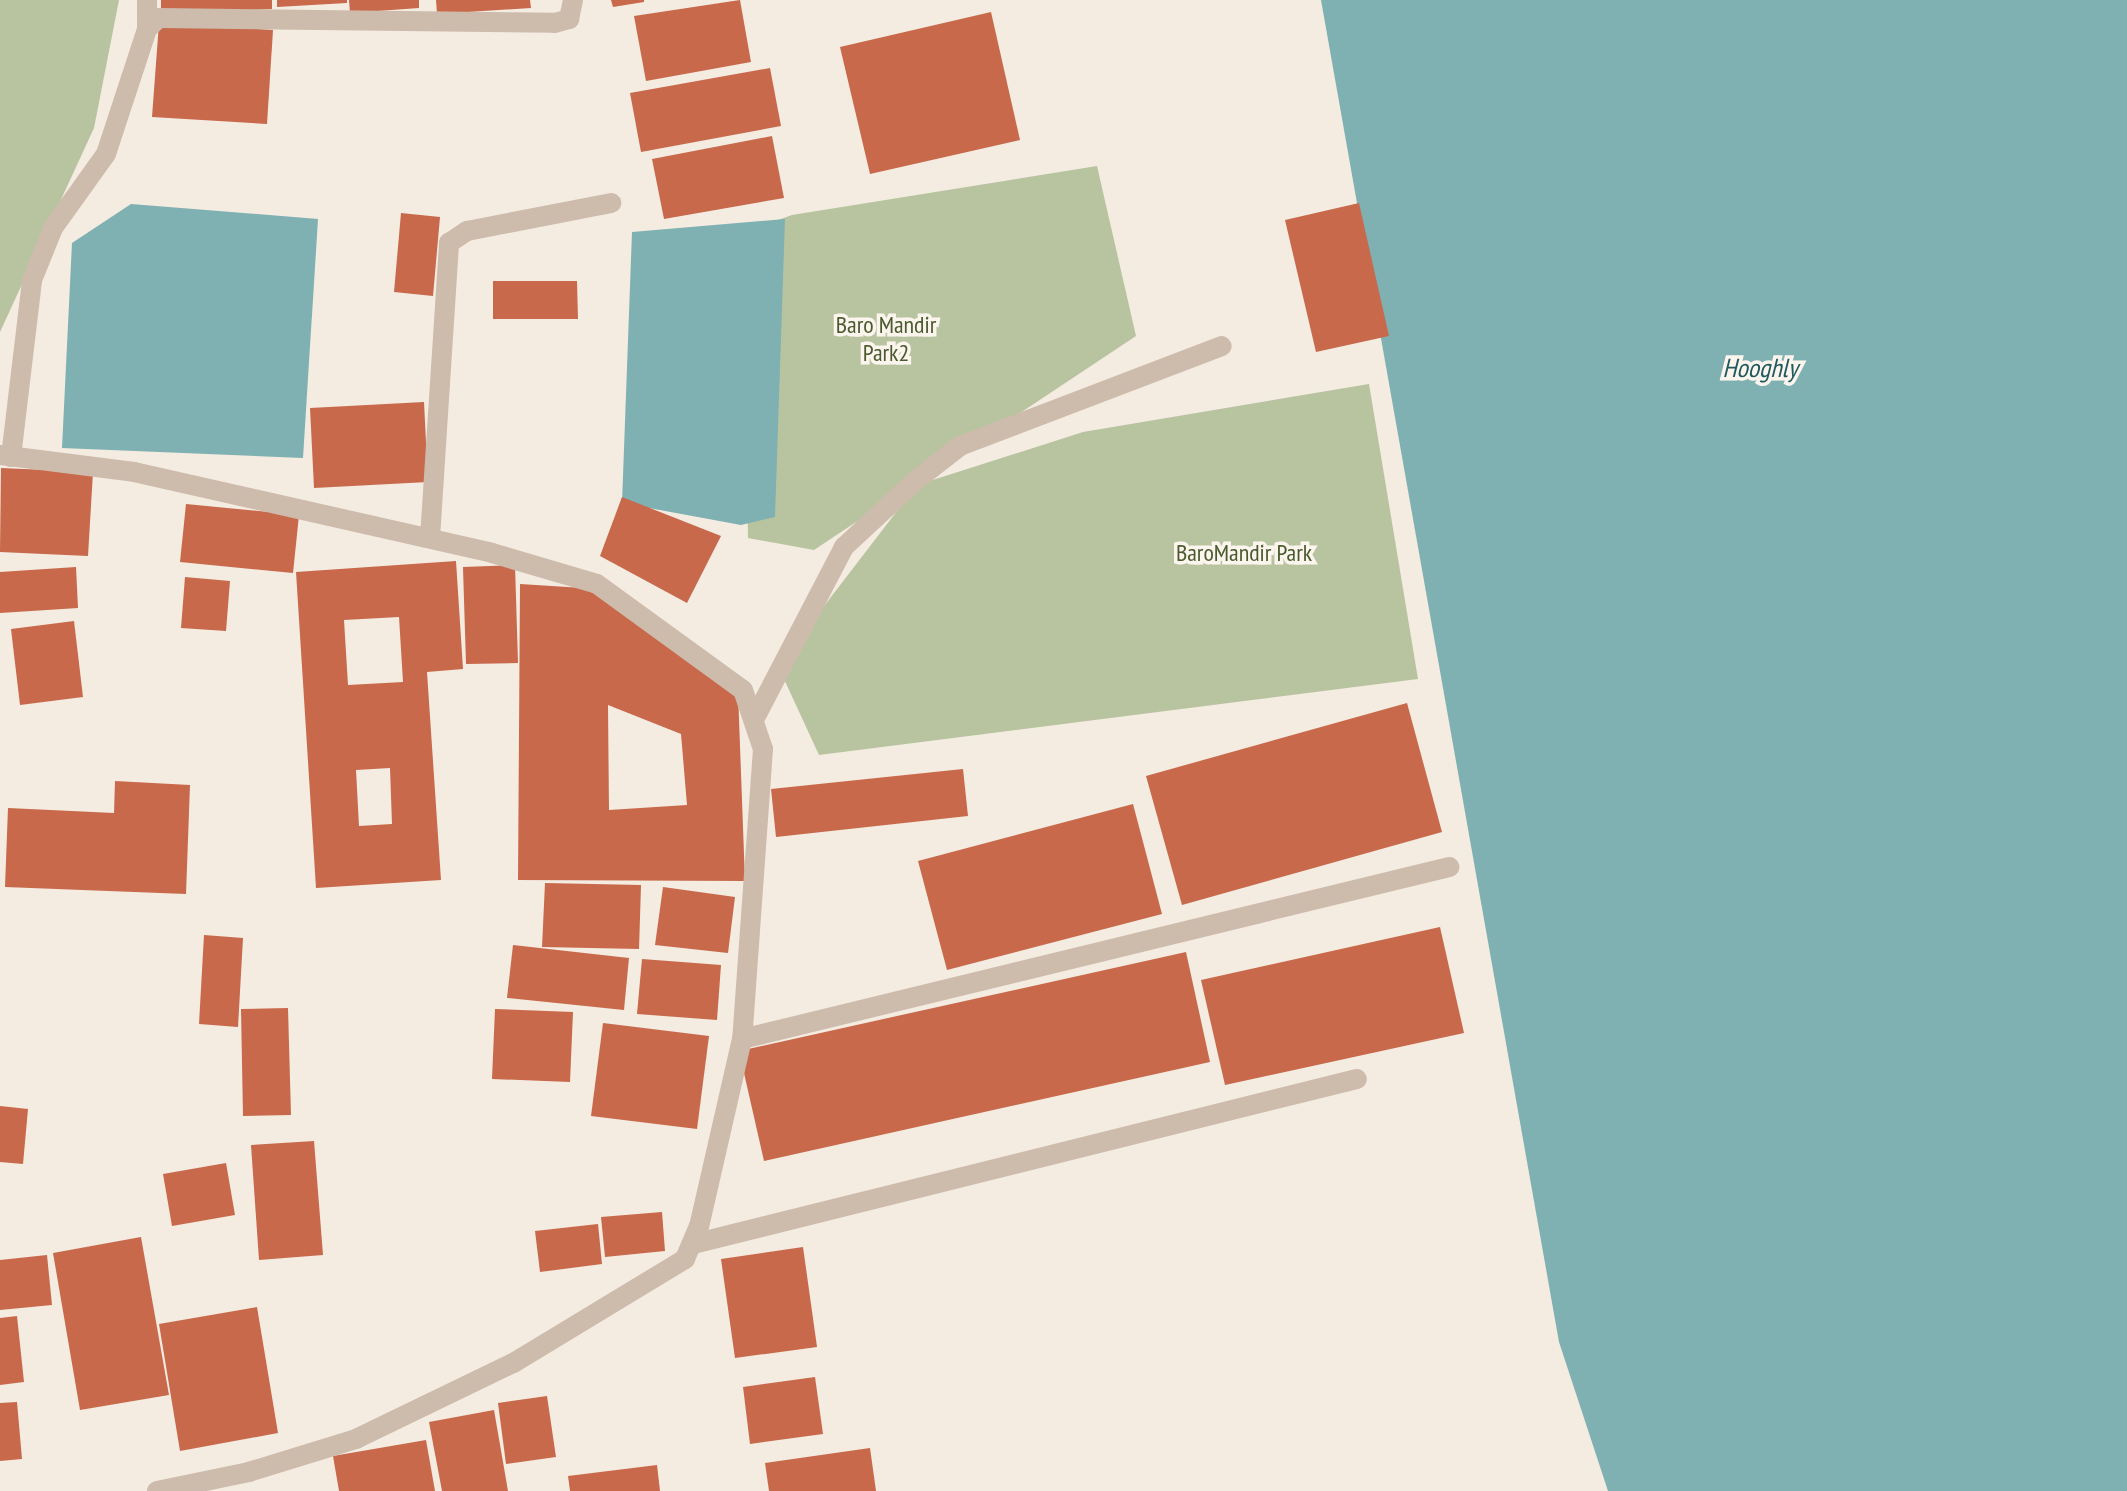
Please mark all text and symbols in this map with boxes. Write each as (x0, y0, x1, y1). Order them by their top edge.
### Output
park label: Baro Mandir Park2 (836, 311, 936, 367)
water label: Hooghly (1723, 352, 1797, 384)
park label: BaroMandir Park (1176, 539, 1312, 567)

